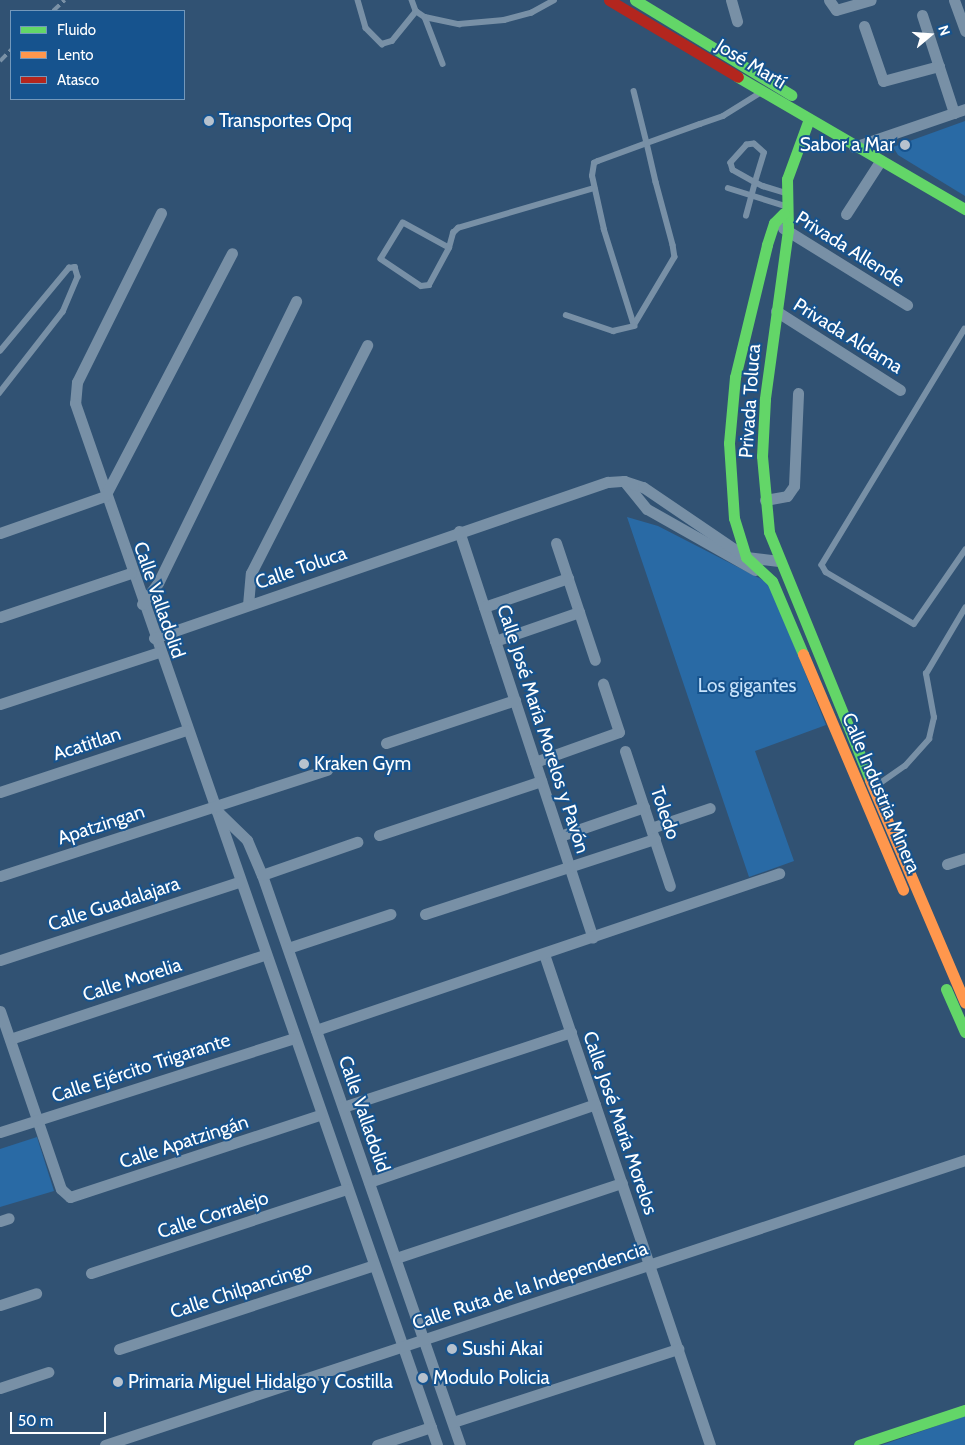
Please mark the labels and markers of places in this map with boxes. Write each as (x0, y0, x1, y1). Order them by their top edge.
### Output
place label: Transportes Opq (219, 110, 352, 132)
marker: Transportes Opq (203, 115, 215, 127)
place label: Sabor a Mar (800, 134, 895, 156)
marker: Sabor a Mar (899, 139, 911, 151)
place label: Kraken Gym (314, 753, 411, 775)
marker: Kraken Gym (298, 758, 310, 770)
place label: Sushi Akai (462, 1338, 543, 1360)
marker: Sushi Akai (446, 1343, 458, 1355)
place label: Modulo Policia (433, 1367, 550, 1389)
place label: Primaria Miguel Hidalgo y Costilla (128, 1371, 393, 1393)
marker: Modulo Policia (417, 1372, 429, 1384)
marker: Primaria Miguel Hidalgo y Costilla (112, 1376, 124, 1388)

